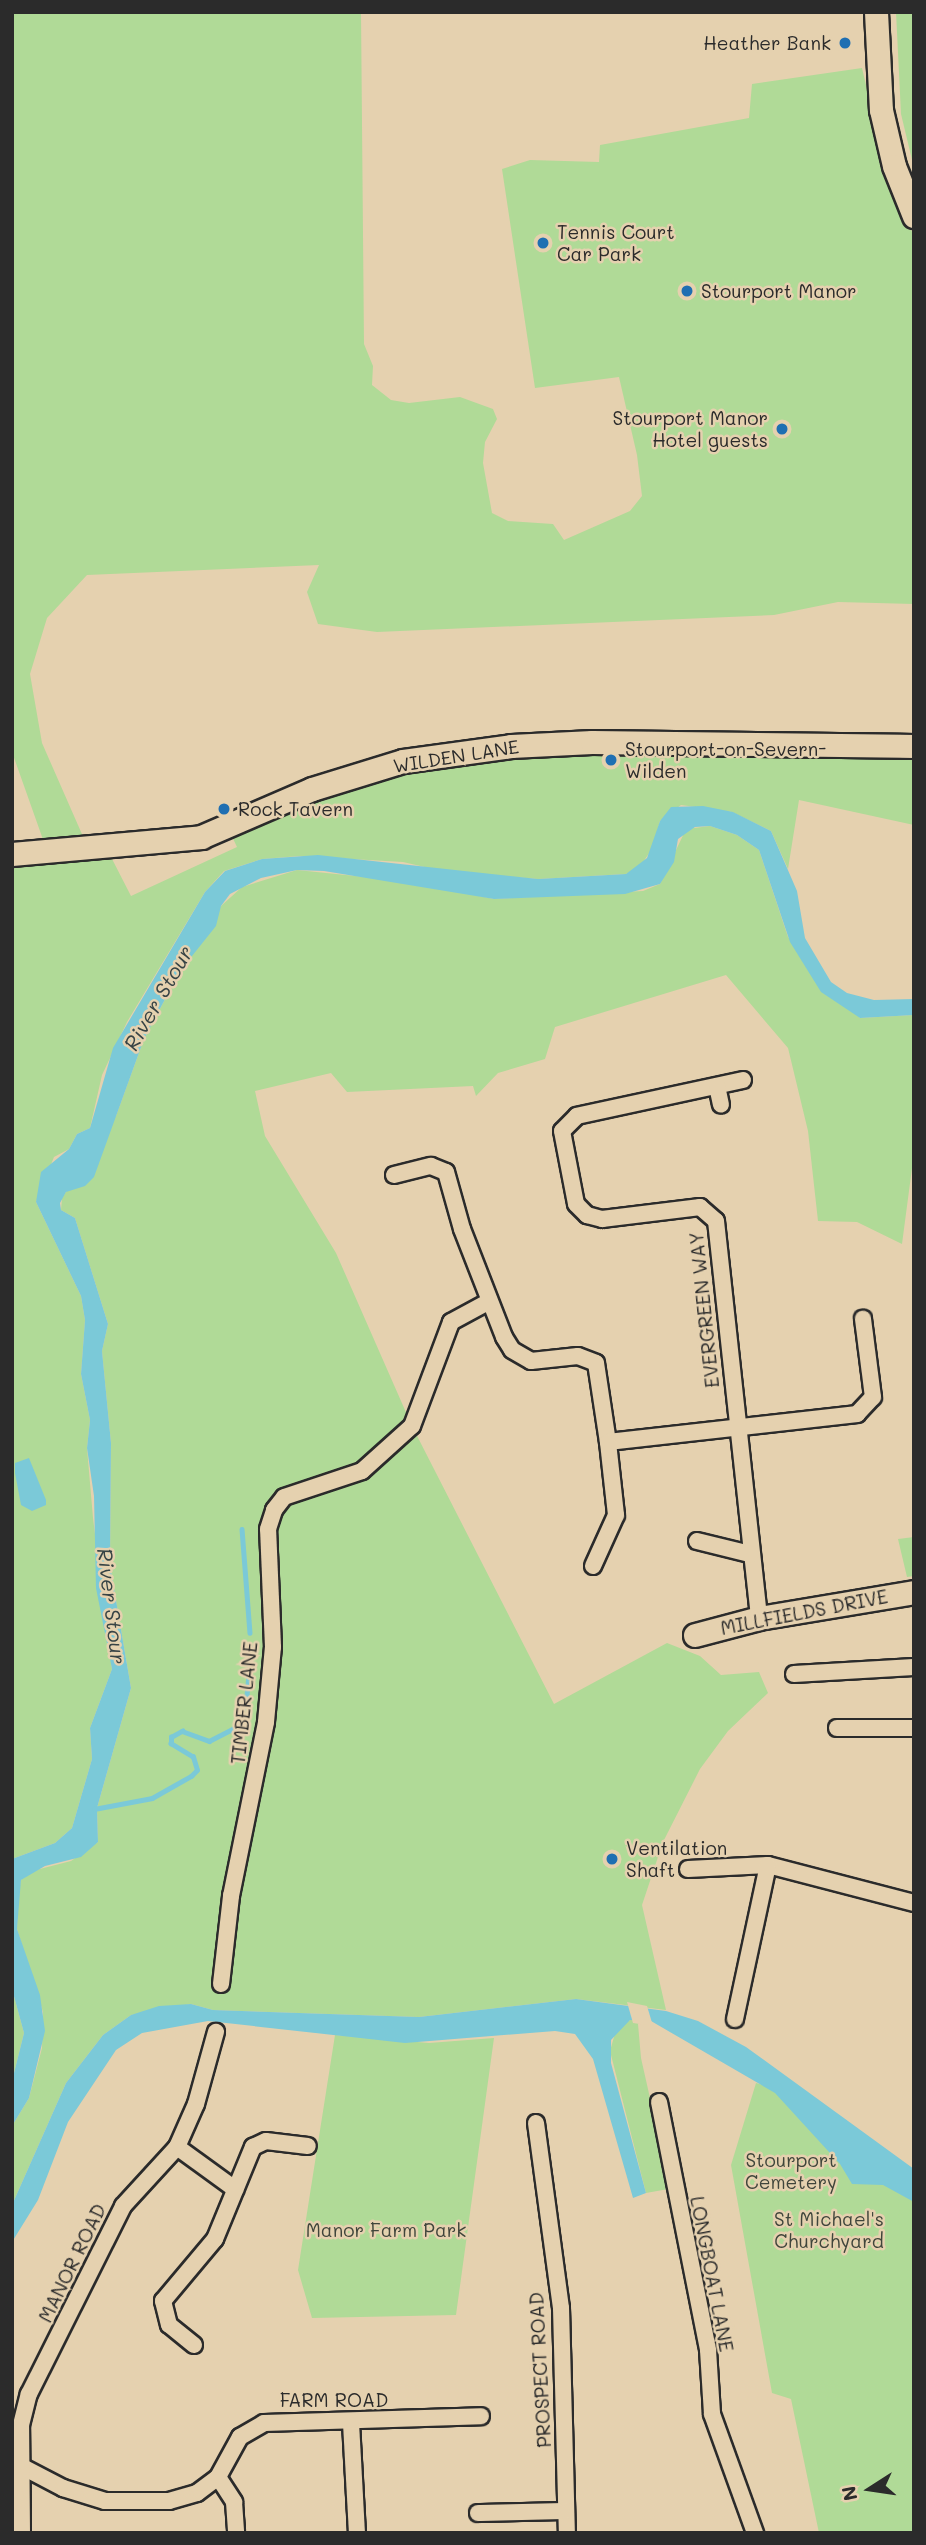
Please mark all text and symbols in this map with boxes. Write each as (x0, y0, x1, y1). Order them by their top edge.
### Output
place label: Heather Bank (703, 32, 831, 54)
marker: Heather Bank (837, 35, 853, 51)
place label: Tennis Court Car Park (557, 221, 675, 265)
marker: Tennis Court Car Park (535, 235, 551, 251)
place label: Stourport Manor (701, 280, 857, 302)
marker: Stourport Manor (679, 283, 695, 299)
place label: Stourport Manor Hotel guests (612, 407, 768, 451)
marker: Stourport Manor Hotel guests (774, 421, 790, 437)
street label: WILDEN LANE (391, 735, 521, 777)
place label: Stourport-on-Severn- Wilden (625, 738, 826, 782)
marker: Stourport-on-Severn- Wilden (603, 752, 619, 768)
place label: Rock Tavern (238, 798, 353, 820)
marker: Rock Tavern (216, 801, 232, 817)
water label: River Stour (118, 941, 198, 1055)
street label: EVERGREEN WAY (684, 1231, 724, 1389)
water label: River Stour (92, 1546, 132, 1666)
street label: MILLFIELDS DRIVE (719, 1585, 889, 1639)
street label: TIMBER LANE (226, 1641, 262, 1765)
place label: Ventilation Shaft (626, 1837, 727, 1881)
marker: Ventilation Shaft (604, 1851, 620, 1867)
park label: Stourport Cemetery (745, 2149, 837, 2193)
street label: LONGBOAT LANE (686, 2194, 738, 2354)
street label: MANOR ROAD (33, 2200, 111, 2326)
park label: St Michael's Churchyard (774, 2208, 884, 2252)
park label: Manor Farm Park (306, 2219, 466, 2241)
street label: PROSPECT ROAD (525, 2292, 555, 2448)
street label: FARM ROAD (280, 2389, 388, 2411)
north arrow (835, 2454, 905, 2524)
text: N (835, 2484, 863, 2503)

